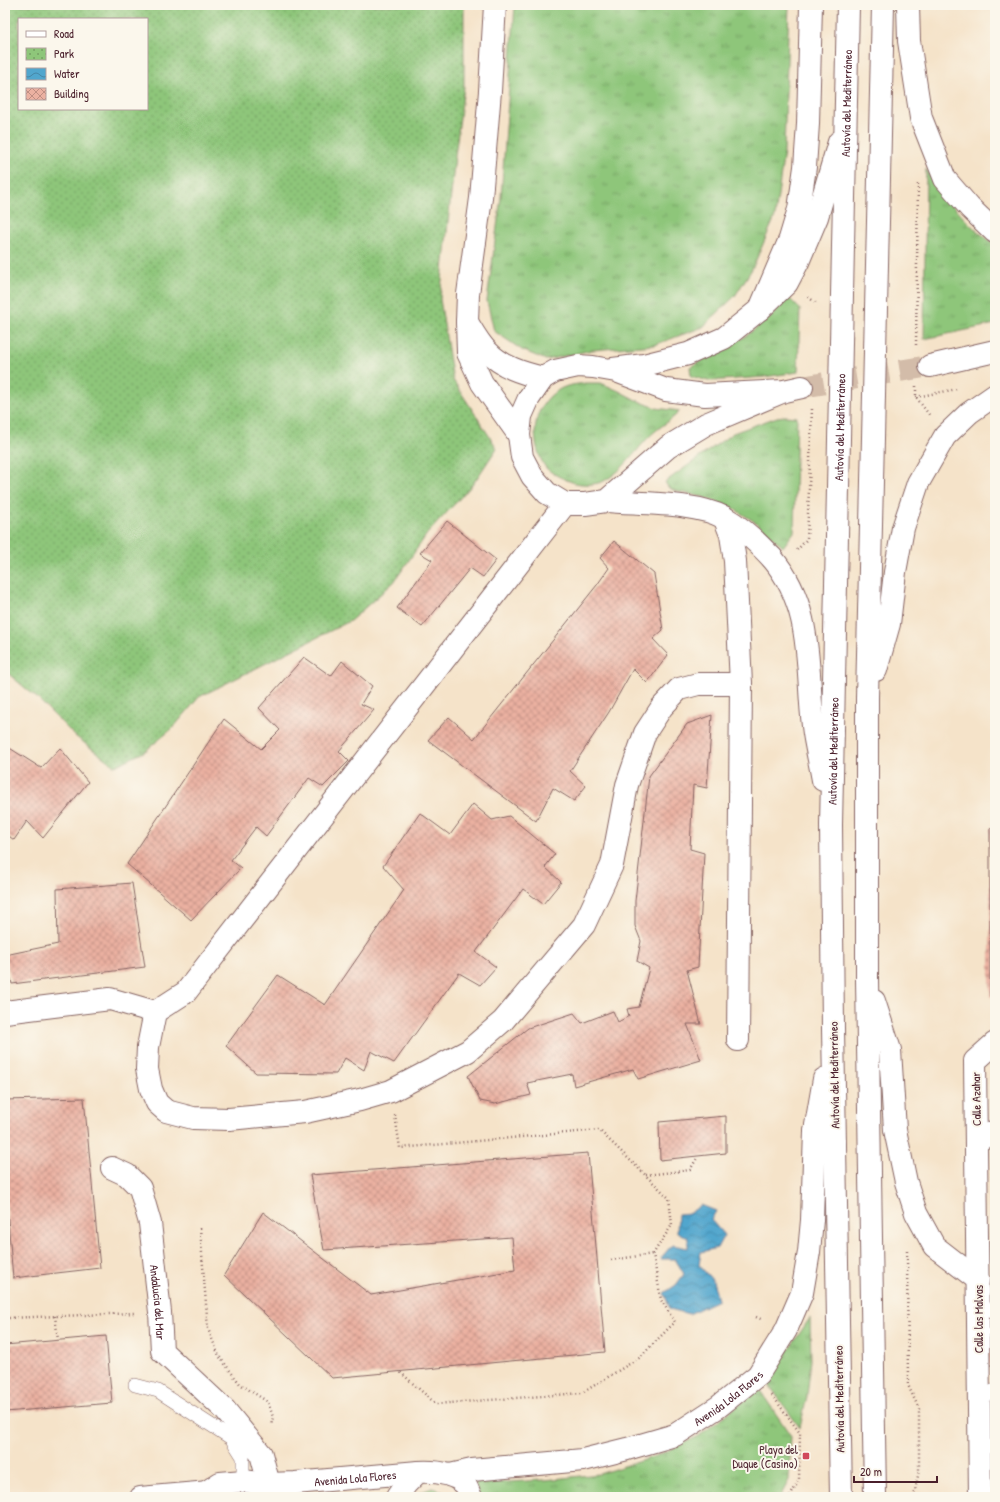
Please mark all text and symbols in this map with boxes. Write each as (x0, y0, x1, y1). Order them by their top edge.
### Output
legend (18, 18, 148, 110)
text: Road (54, 25, 74, 42)
text: Park (54, 45, 74, 62)
street label: Autovía del Mediterráneo (836, 49, 856, 157)
text: Water (54, 65, 80, 82)
text: Building (54, 85, 89, 102)
street label: Autovía del Mediterráneo (830, 373, 849, 481)
street label: Autovía del Mediterráneo (823, 697, 842, 805)
street label: Autovía del Mediterráneo (825, 1021, 843, 1129)
street label: Calle Azahar (967, 1071, 985, 1126)
street label: Andalucia del Mar (146, 1264, 170, 1341)
street label: Calle las Malvas (970, 1284, 987, 1353)
street label: Autovía del Mediterráneo (830, 1345, 848, 1453)
street label: Avenida Lola Flores (690, 1367, 767, 1429)
place label: Playa del Duque (Casino) (732, 1441, 799, 1472)
marker: Playa del Duque (Casino) (801, 1451, 811, 1461)
scale bar (854, 1458, 937, 1484)
text: 20 m (860, 1463, 882, 1480)
street label: Avenida Lola Flores (313, 1465, 397, 1490)

